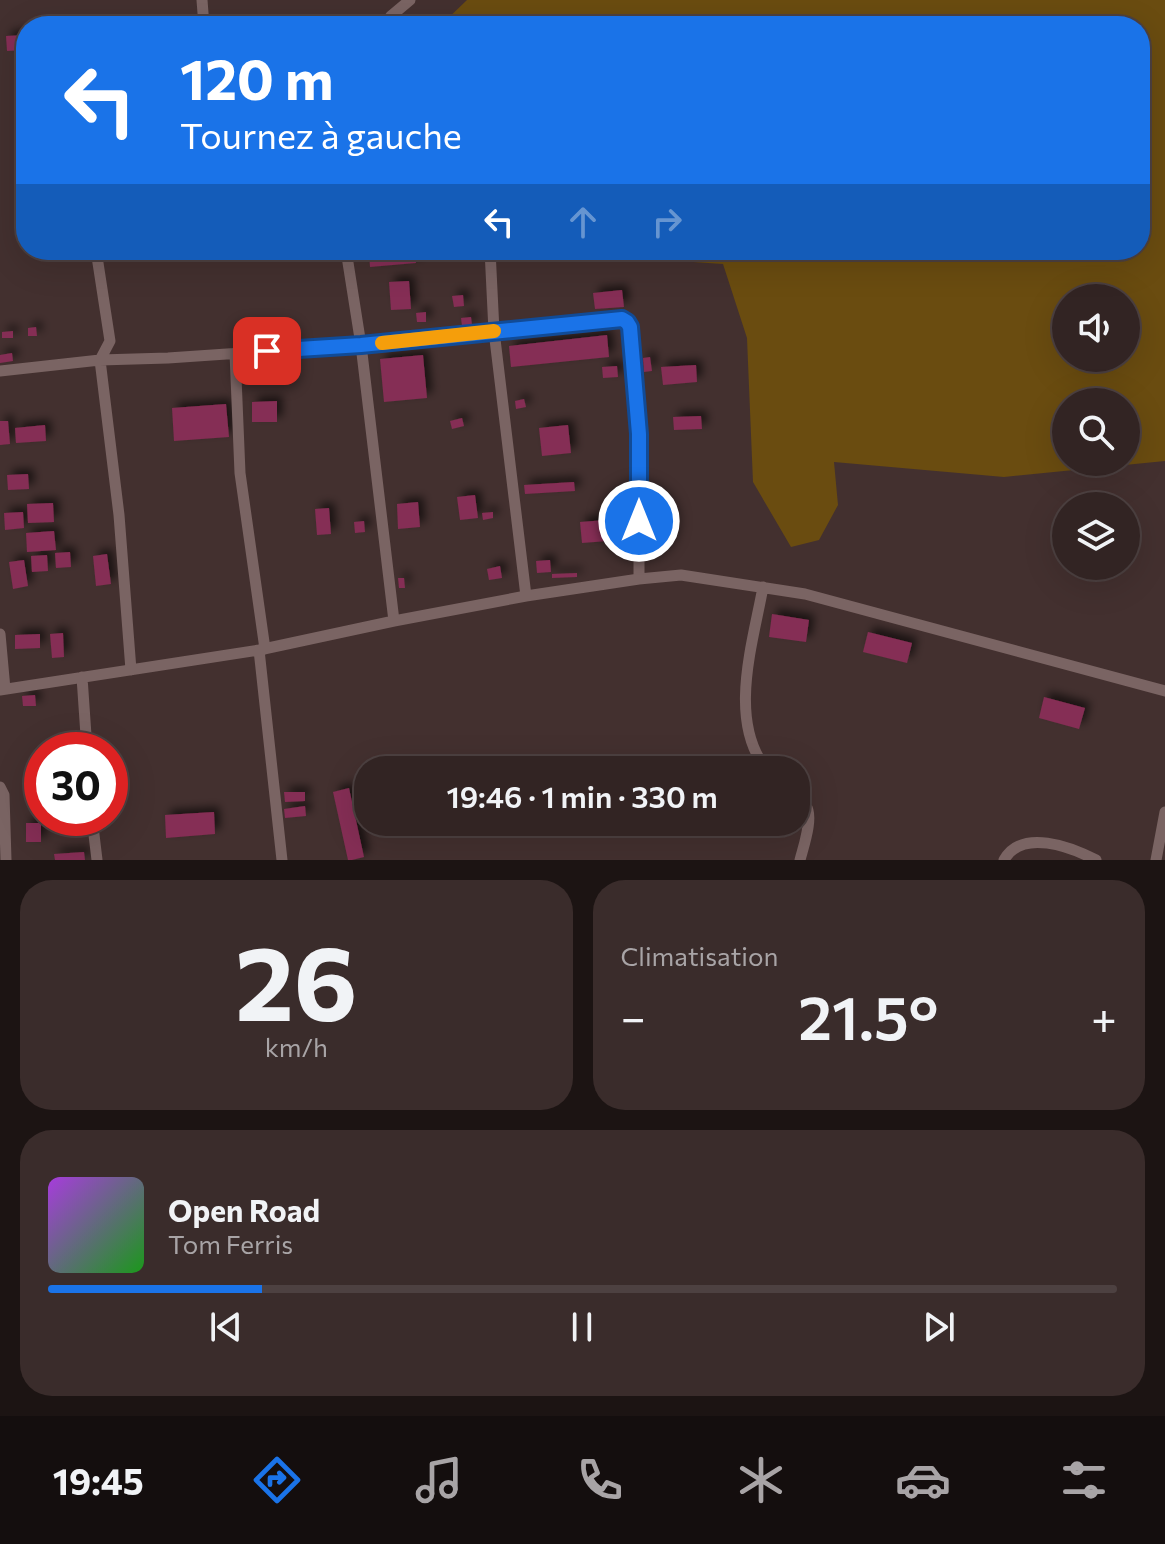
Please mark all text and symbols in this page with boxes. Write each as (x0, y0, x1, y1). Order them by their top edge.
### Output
text: 120 m (180, 43, 334, 112)
icon: left (48, 48, 152, 152)
text: Tournez à gauche (180, 112, 462, 156)
icon: left (477, 200, 521, 244)
icon: ahead (561, 200, 605, 244)
icon: right (645, 200, 689, 244)
map controls (1052, 284, 1140, 580)
button: sound (1052, 284, 1140, 372)
pin (233, 317, 301, 385)
icon: arrive (245, 329, 289, 373)
button: search (1052, 388, 1140, 476)
position arrow (597, 479, 681, 563)
button: layers (1052, 492, 1140, 580)
speed limit sign: 30 (24, 732, 128, 836)
text: 19:46 · 1 min · 330 m (446, 777, 718, 814)
text: 26 (235, 915, 358, 1042)
text: Climatisation (621, 940, 778, 971)
text: 21.5° (798, 979, 938, 1052)
text: − (621, 989, 646, 1043)
text: + (1091, 989, 1117, 1043)
text: km/h (265, 1031, 328, 1062)
text: Open Road (168, 1191, 320, 1228)
text: Tom Ferris (168, 1228, 293, 1259)
icon: previous (204, 1305, 248, 1349)
icon: pause (560, 1305, 604, 1349)
icon: next (917, 1305, 961, 1349)
icon: directions (249, 1452, 305, 1508)
icon: music (411, 1452, 467, 1508)
icon: phone (572, 1452, 628, 1508)
icon: climate (733, 1452, 789, 1508)
icon: car (895, 1452, 951, 1508)
icon: filters (1056, 1452, 1112, 1508)
text: 19:45 (53, 1458, 144, 1502)

